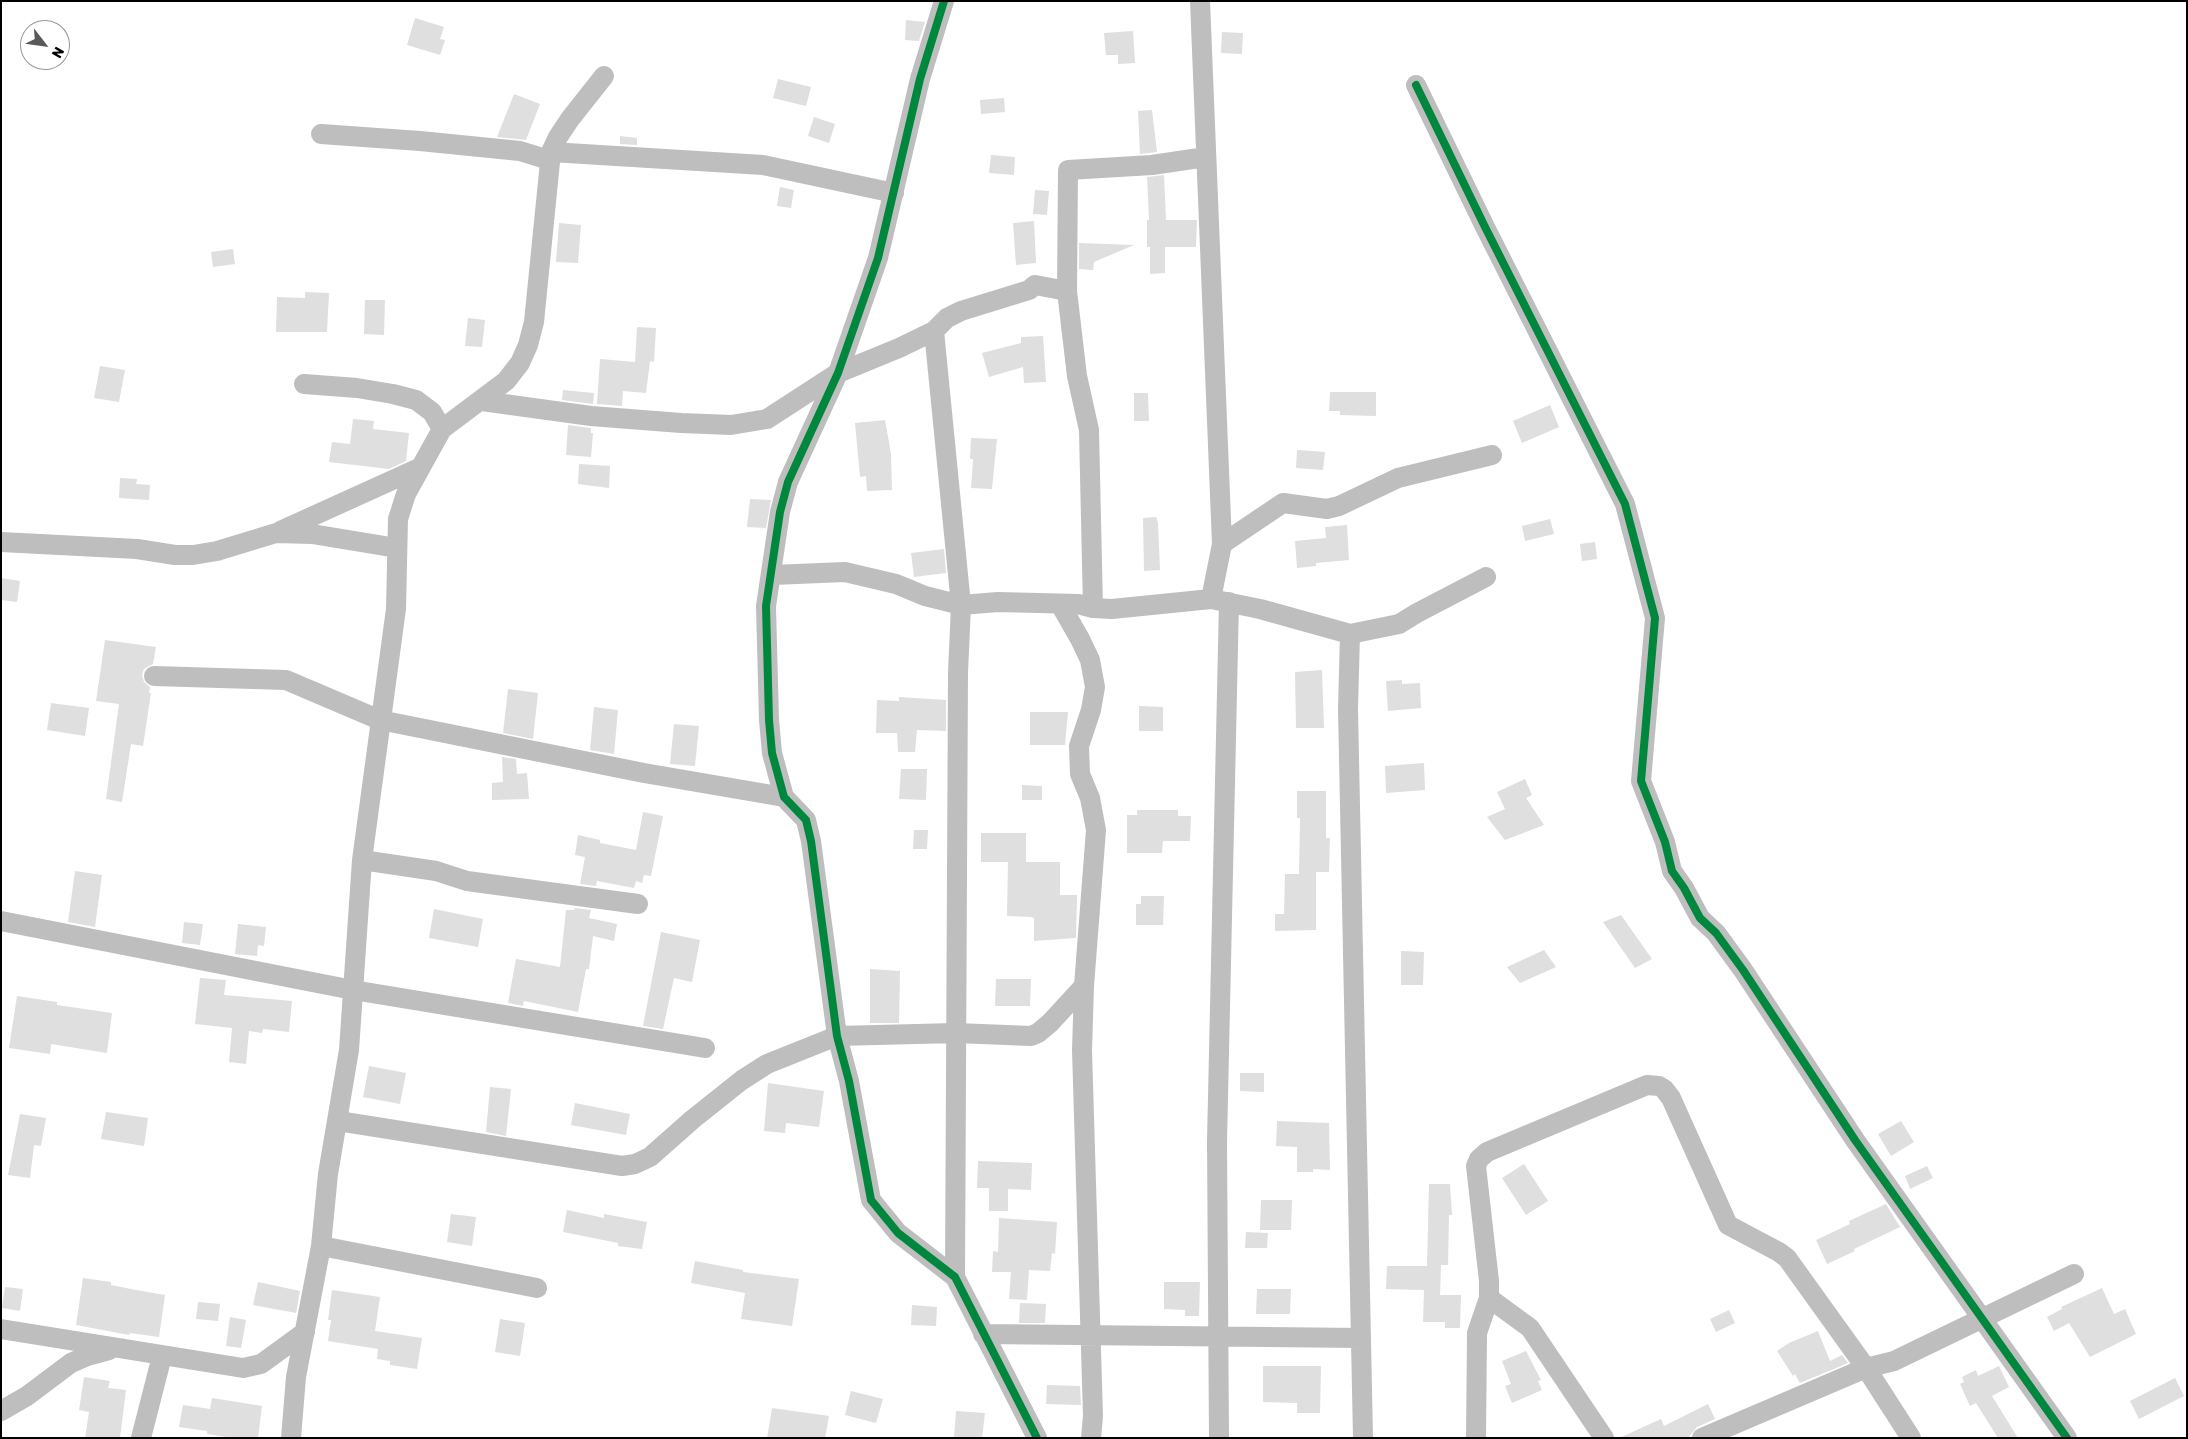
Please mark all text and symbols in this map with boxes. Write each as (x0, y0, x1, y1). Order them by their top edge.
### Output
north arrow (20, 20, 70, 70)
text: N (48, 44, 67, 61)

